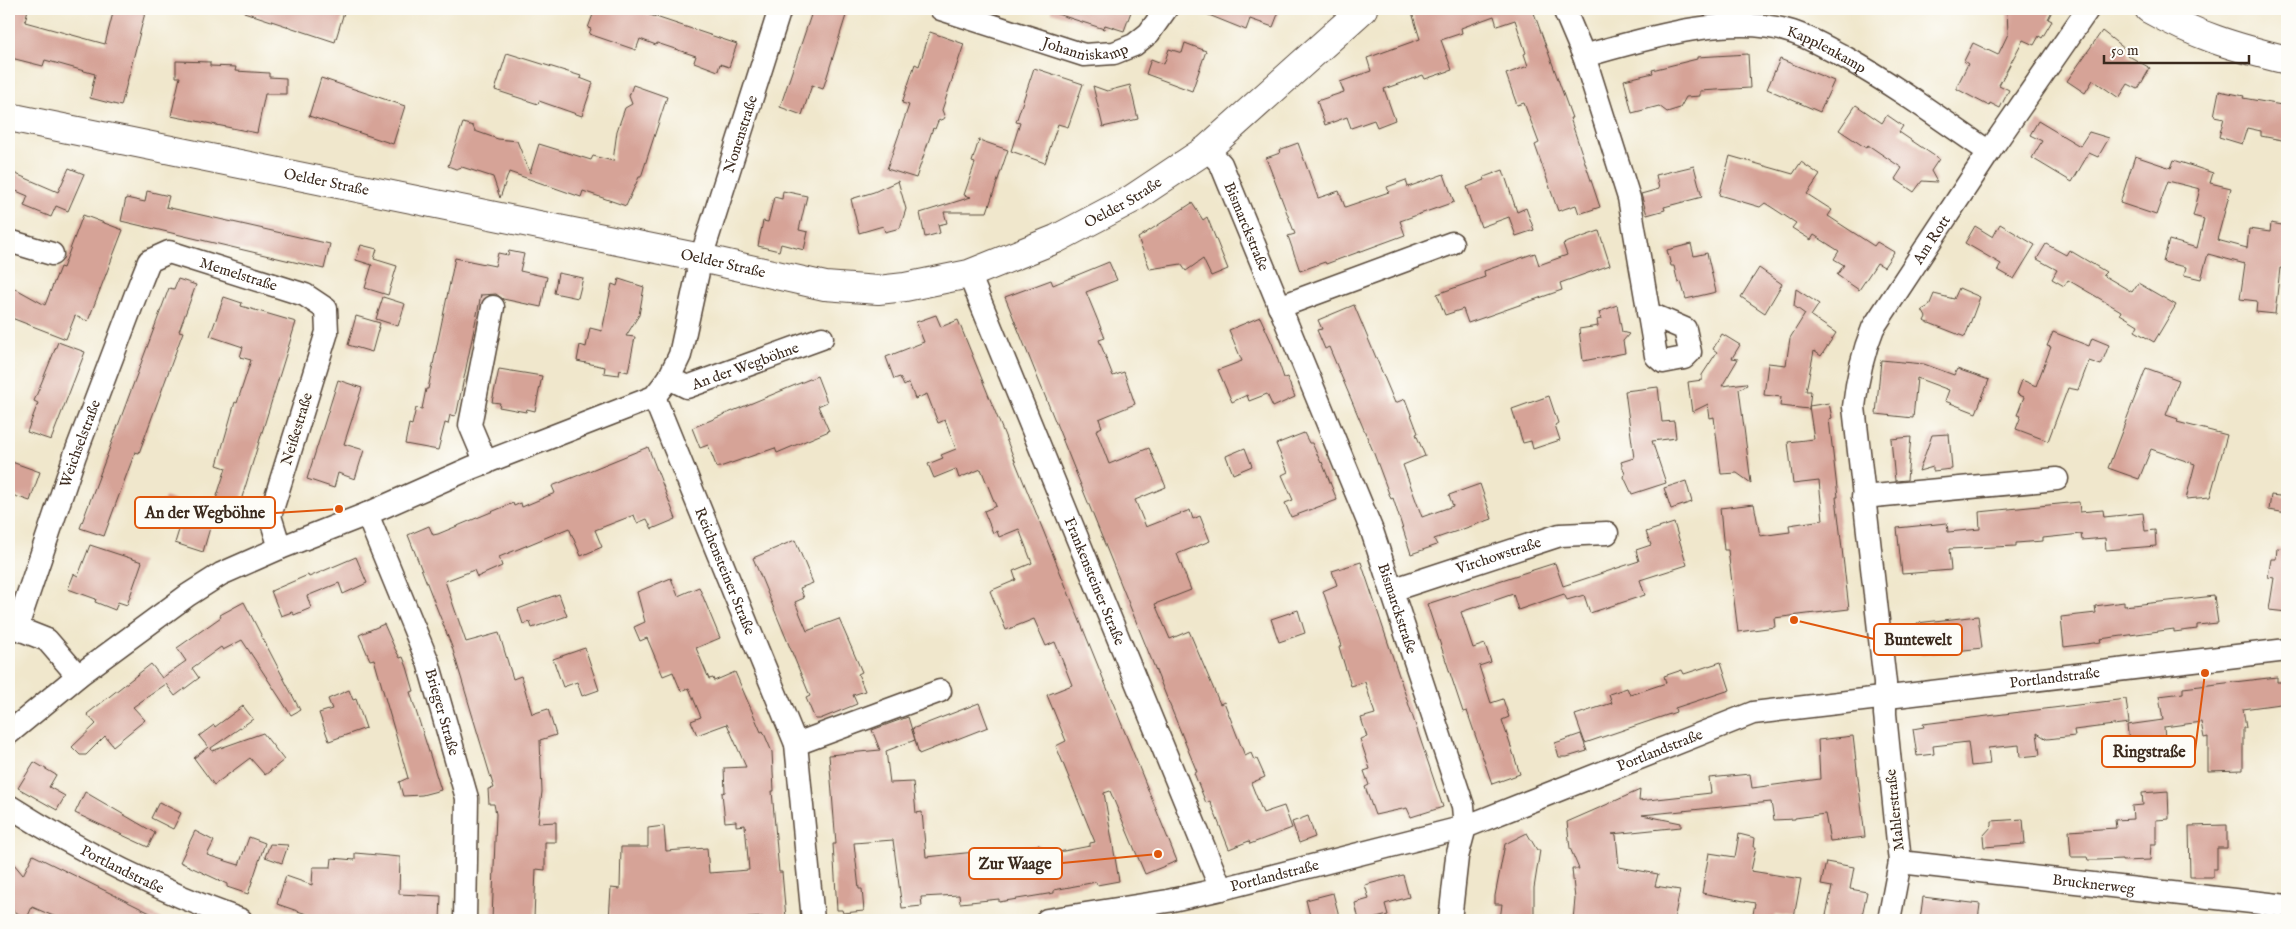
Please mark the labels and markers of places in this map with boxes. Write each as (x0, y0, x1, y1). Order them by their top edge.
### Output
callout: An der Wegböhne (135, 497, 275, 528)
callout: Buntewelt (1874, 624, 1962, 655)
callout: Ringstraße (2102, 736, 2195, 767)
callout: Zur Waage (969, 848, 1062, 879)

